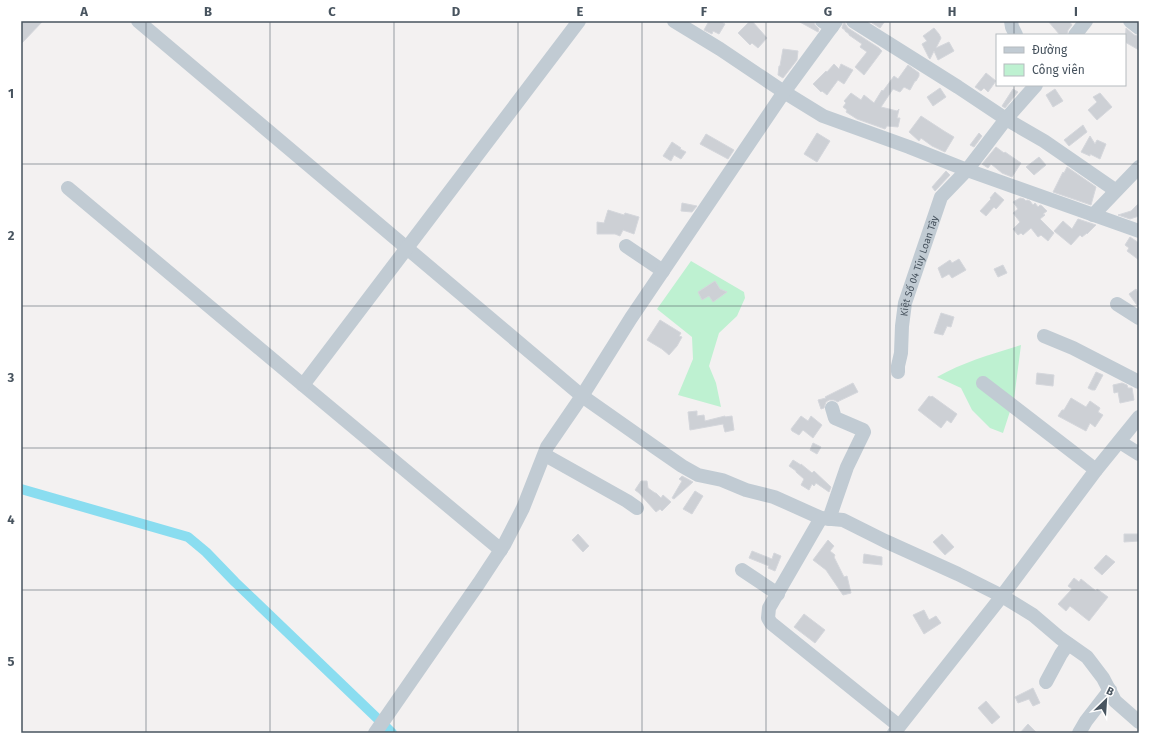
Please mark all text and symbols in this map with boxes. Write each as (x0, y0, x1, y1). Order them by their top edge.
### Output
text: A (79, 4, 88, 19)
text: B (204, 4, 212, 19)
text: C (328, 4, 336, 19)
text: D (452, 4, 461, 19)
text: E (577, 4, 584, 19)
text: F (701, 4, 708, 19)
text: G (824, 4, 832, 19)
text: H (948, 4, 956, 19)
text: I (1074, 4, 1078, 19)
legend (996, 34, 1126, 86)
text: Đường (1032, 43, 1068, 57)
text: Công viên (1032, 63, 1085, 77)
text: 1 (8, 86, 14, 101)
street label: Kiệt Số 04 Túy Loan Tây (898, 214, 941, 317)
text: 2 (8, 228, 15, 243)
text: 3 (7, 370, 15, 385)
text: 4 (7, 512, 15, 527)
text: 5 (8, 654, 15, 669)
north arrow (1086, 680, 1126, 720)
text: B (1104, 684, 1116, 699)

